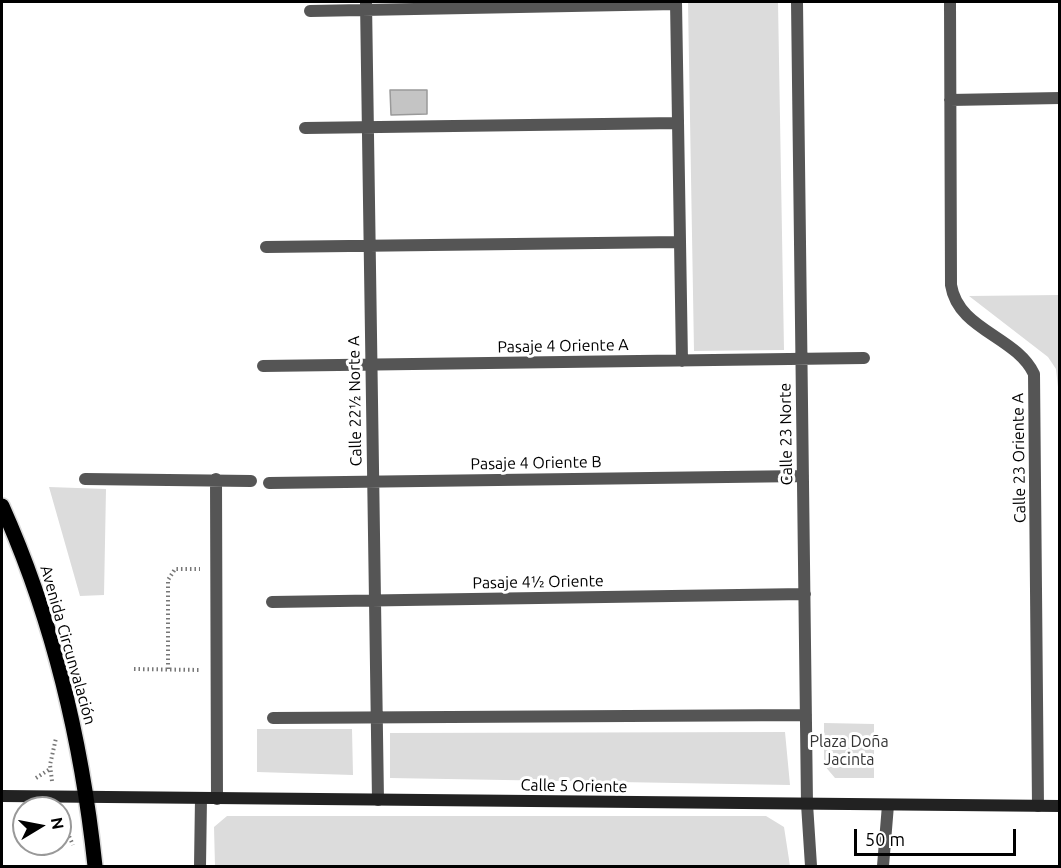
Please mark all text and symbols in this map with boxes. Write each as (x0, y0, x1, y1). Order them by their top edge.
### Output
street label: Pasaje 4 Oriente A (497, 335, 629, 357)
street label: Calle 22½ Norte A (344, 336, 366, 466)
street label: Calle 23 Norte (776, 383, 796, 485)
street label: Calle 23 Oriente A (1008, 393, 1030, 523)
street label: Pasaje 4 Oriente B (470, 452, 602, 474)
street label: Avenida Circunvalación (36, 563, 100, 727)
street label: Pasaje 4½ Oriente (472, 571, 604, 593)
park label: Plaza Doña Jacinta (809, 732, 889, 770)
street label: Calle 5 Oriente (520, 775, 628, 797)
north arrow (12, 796, 72, 856)
text: N (48, 816, 68, 831)
scale bar (857, 817, 1019, 855)
text: 50 m (865, 829, 905, 849)

